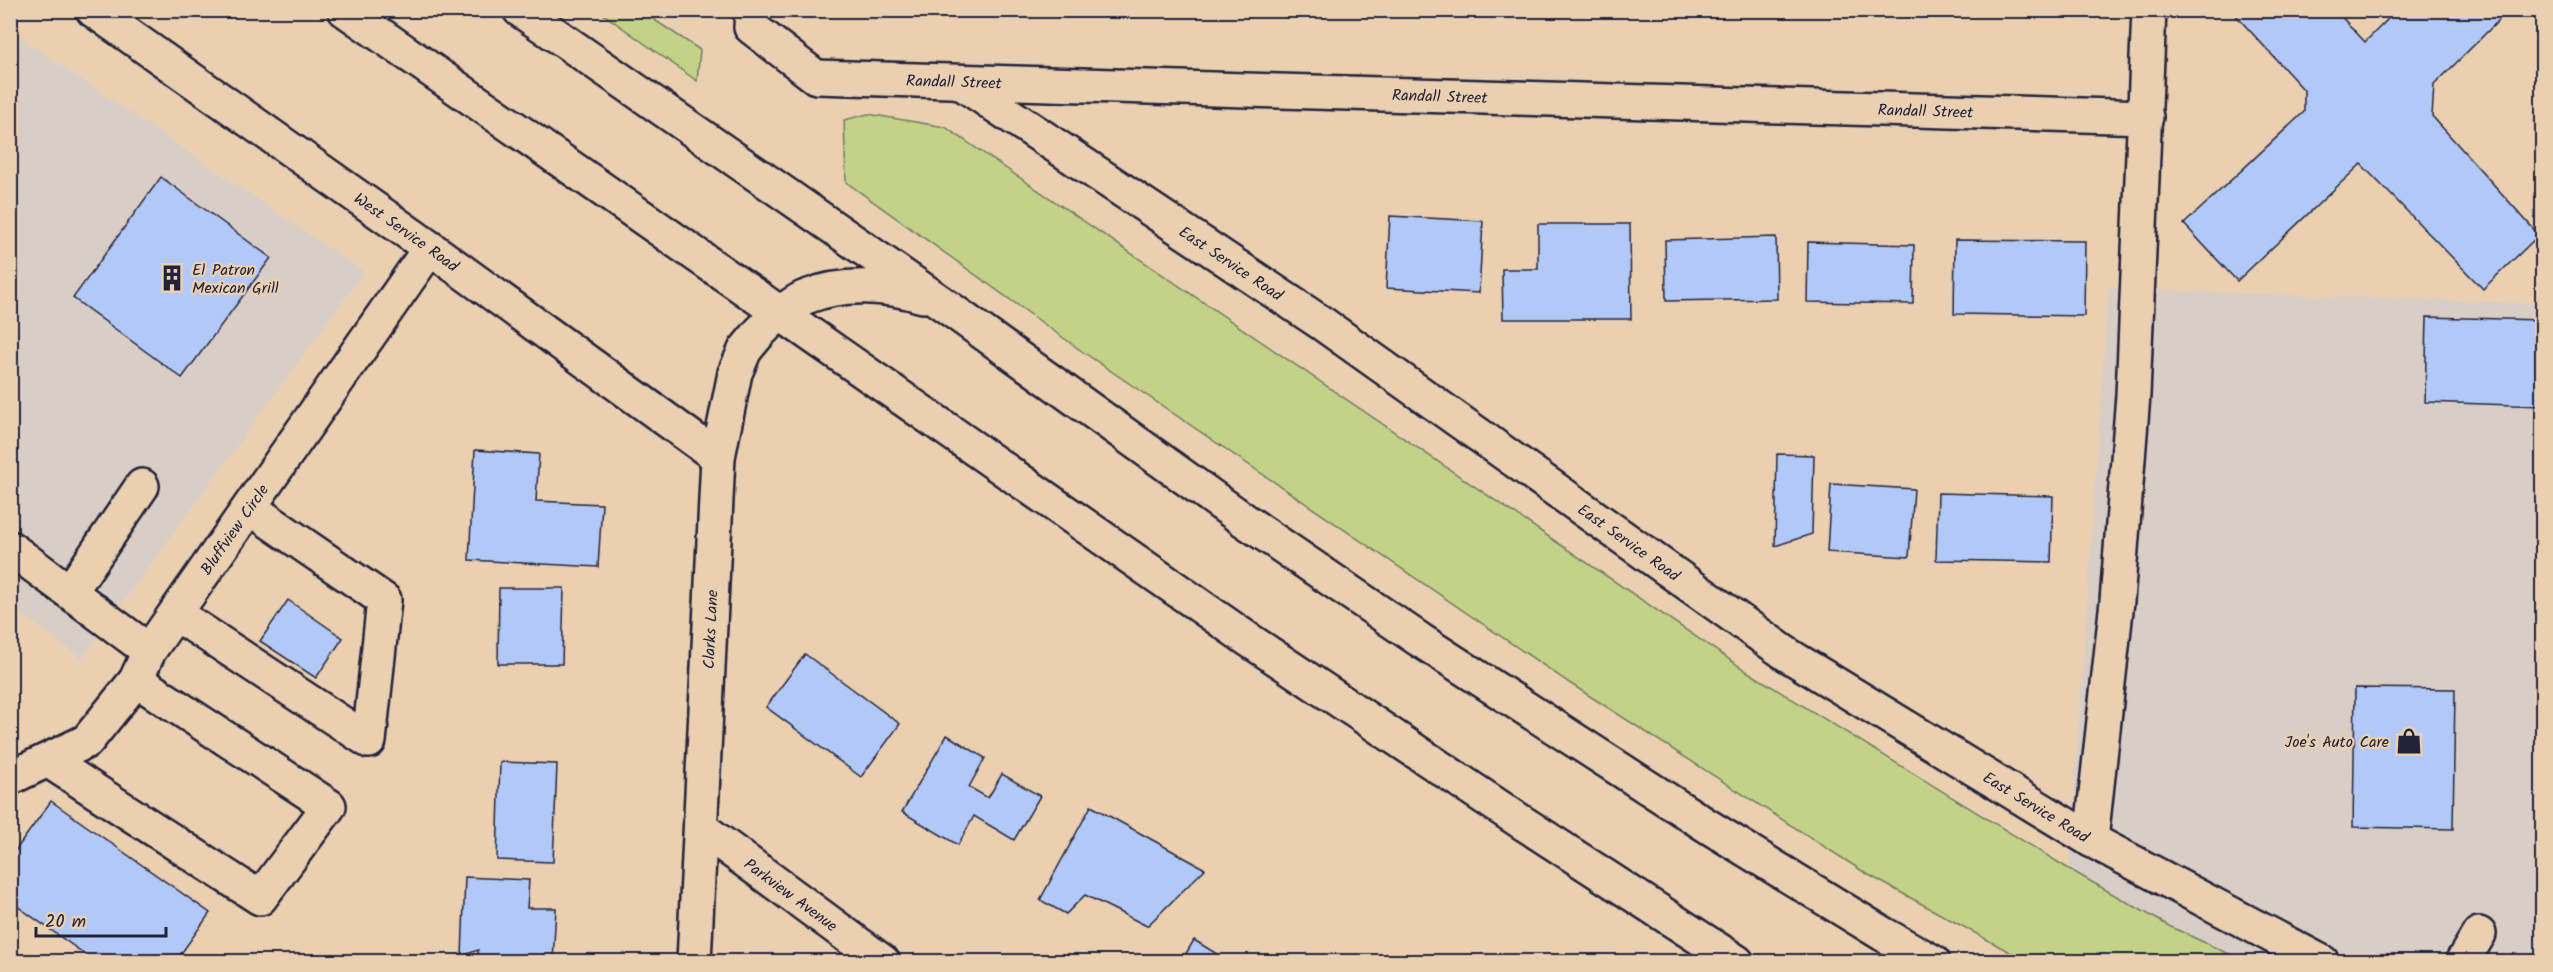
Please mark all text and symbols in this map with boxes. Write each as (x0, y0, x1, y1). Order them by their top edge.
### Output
street label: Randall Street (906, 69, 1003, 97)
street label: Randall Street (1391, 83, 1489, 111)
street label: Randall Street (1877, 98, 1974, 126)
street label: West Service Road (348, 187, 464, 279)
street label: East Service Road (1173, 220, 1288, 309)
place label: El Patron Mexican Grill (192, 258, 279, 301)
building icon: El Patron Mexican Grill (157, 263, 187, 293)
street label: Bluffview Circle (195, 479, 276, 581)
street label: East Service Road (1572, 498, 1686, 589)
street label: Clarks Lane (697, 589, 726, 670)
shop icon: Joe's Auto Care (2394, 726, 2424, 756)
place label: Joe's Auto Care (2285, 730, 2389, 755)
street label: East Service Road (1977, 766, 2094, 851)
street label: Parkview Avenue (738, 853, 842, 939)
scale bar (36, 900, 166, 938)
text: 20 m (45, 908, 86, 937)

